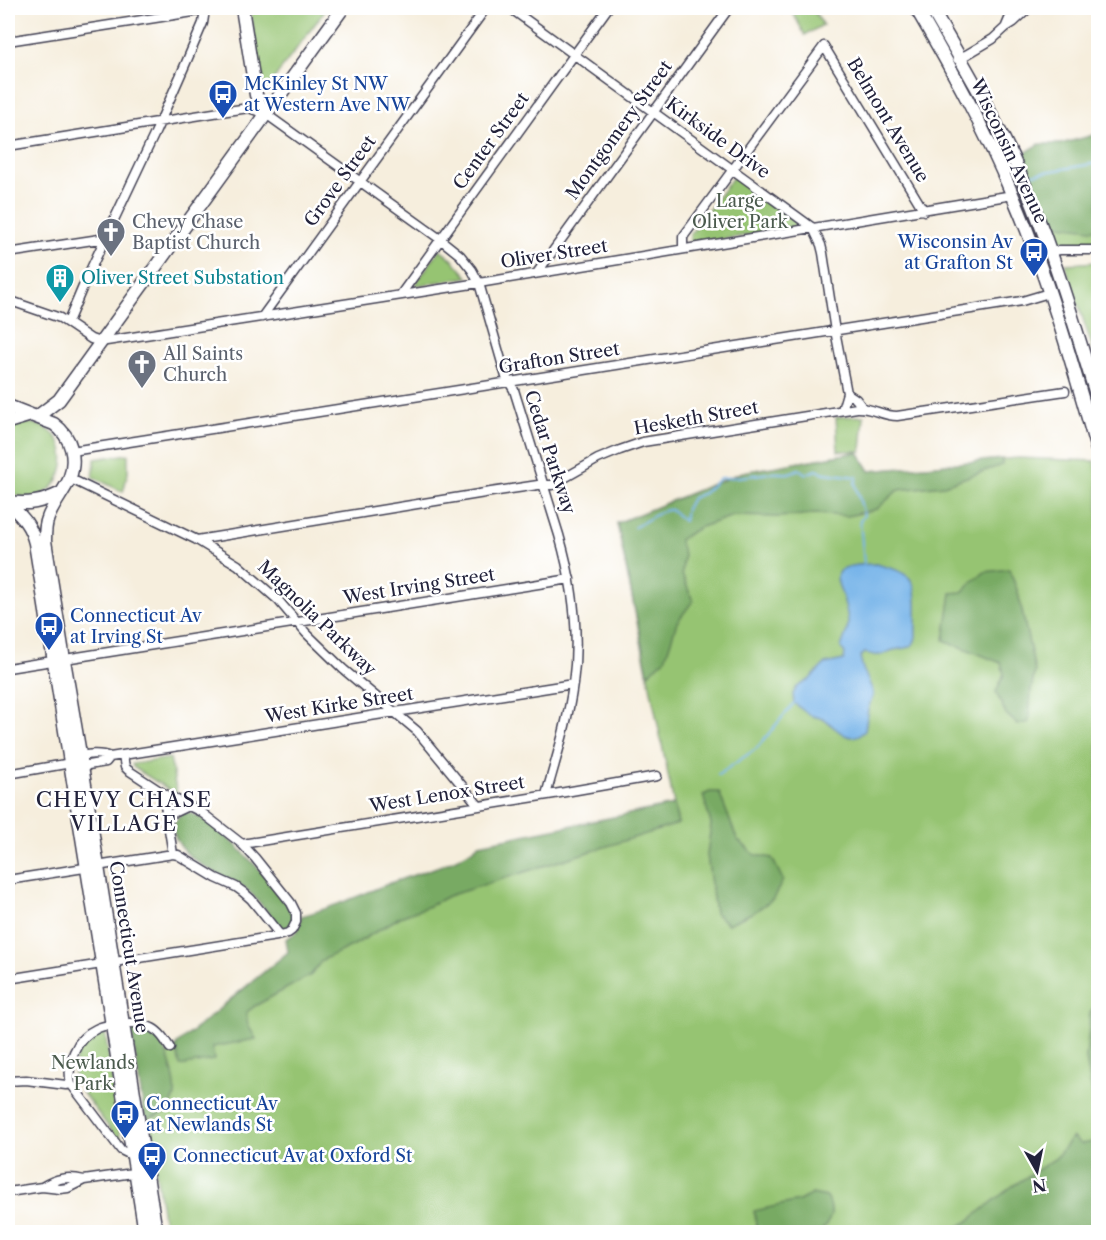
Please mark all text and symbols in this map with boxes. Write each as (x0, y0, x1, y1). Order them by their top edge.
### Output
street label: Belmont Avenue (842, 54, 934, 186)
street label: Montgomery Street (561, 56, 677, 204)
place label: McKinley St NW at Western Ave NW (244, 73, 412, 116)
street label: Wisconsin Avenue (965, 74, 1052, 227)
bus stop icon: McKinley St NW at Western Ave NW (207, 78, 239, 120)
street label: Center Street (448, 88, 534, 194)
street label: Kirkside Drive (662, 93, 774, 183)
street label: Grove Street (300, 131, 381, 231)
park label: Large Oliver Park (692, 190, 790, 233)
place label: Chevy Chase Baptist Church (132, 211, 260, 254)
church icon: Chevy Chase Baptist Church (95, 216, 127, 258)
place label: Wisconsin Av at Grafton St (897, 231, 1014, 274)
street label: Oliver Street (499, 235, 610, 273)
bus stop icon: Wisconsin Av at Grafton St (1018, 236, 1050, 278)
building icon: Oliver Street Substation (44, 262, 76, 304)
place label: Oliver Street Substation (81, 267, 284, 289)
street label: Grafton Street (497, 337, 622, 378)
place label: All Saints Church (162, 343, 243, 386)
church icon: All Saints Church (126, 348, 158, 390)
street label: Cedar Parkway (520, 387, 581, 517)
street label: Hesketh Street (632, 396, 761, 440)
street label: Magnolia Parkway (253, 556, 382, 681)
street label: West Irving Street (341, 563, 497, 609)
place label: Connecticut Av at Irving St (70, 605, 202, 648)
bus stop icon: Connecticut Av at Irving St (33, 610, 65, 652)
street label: West Kirke Street (262, 682, 415, 728)
street label: West Lenox Street (367, 771, 527, 817)
district label: CHEVY CHASE VILLAGE (36, 787, 212, 836)
street label: Connecticut Avenue (105, 859, 153, 1035)
park label: Newlands Park (51, 1052, 135, 1095)
place label: Connecticut Av at Newlands St (146, 1093, 278, 1136)
bus stop icon: Connecticut Av at Newlands St (109, 1098, 141, 1140)
bus stop icon: Connecticut Av at Oxford St (136, 1140, 168, 1182)
north arrow (1007, 1141, 1067, 1201)
place label: Connecticut Av at Oxford St (173, 1145, 413, 1167)
text: N (1031, 1175, 1048, 1197)

